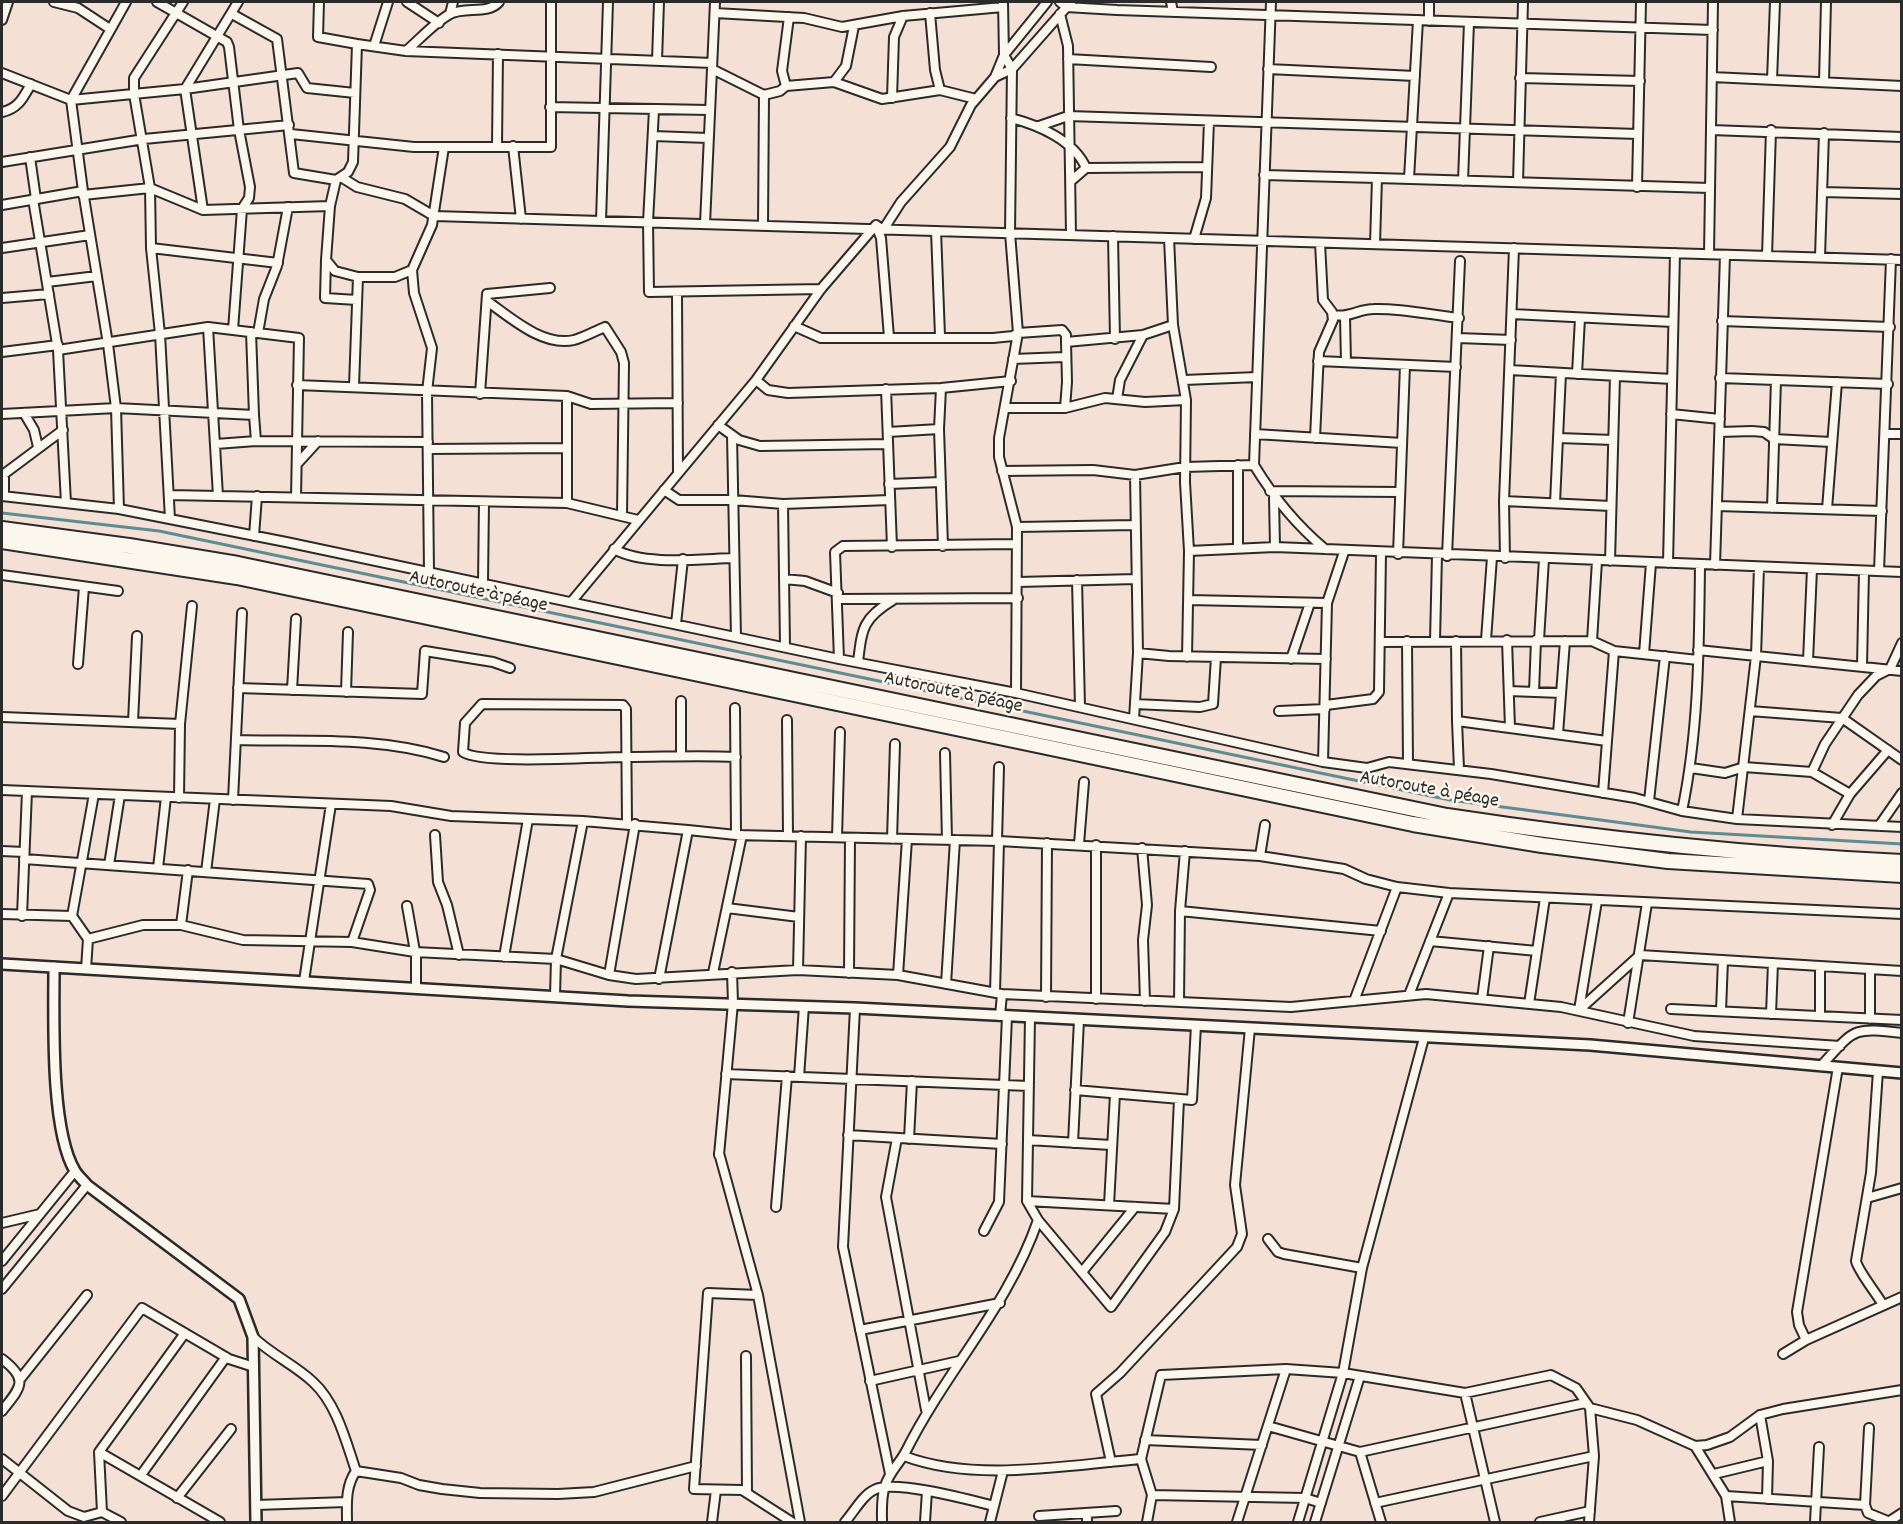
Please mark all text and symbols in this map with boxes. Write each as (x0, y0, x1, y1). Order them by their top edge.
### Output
street label: Autoroute à péage (407, 567, 549, 619)
street label: Autoroute à péage (882, 668, 1024, 720)
street label: Autoroute à péage (1358, 767, 1500, 815)

